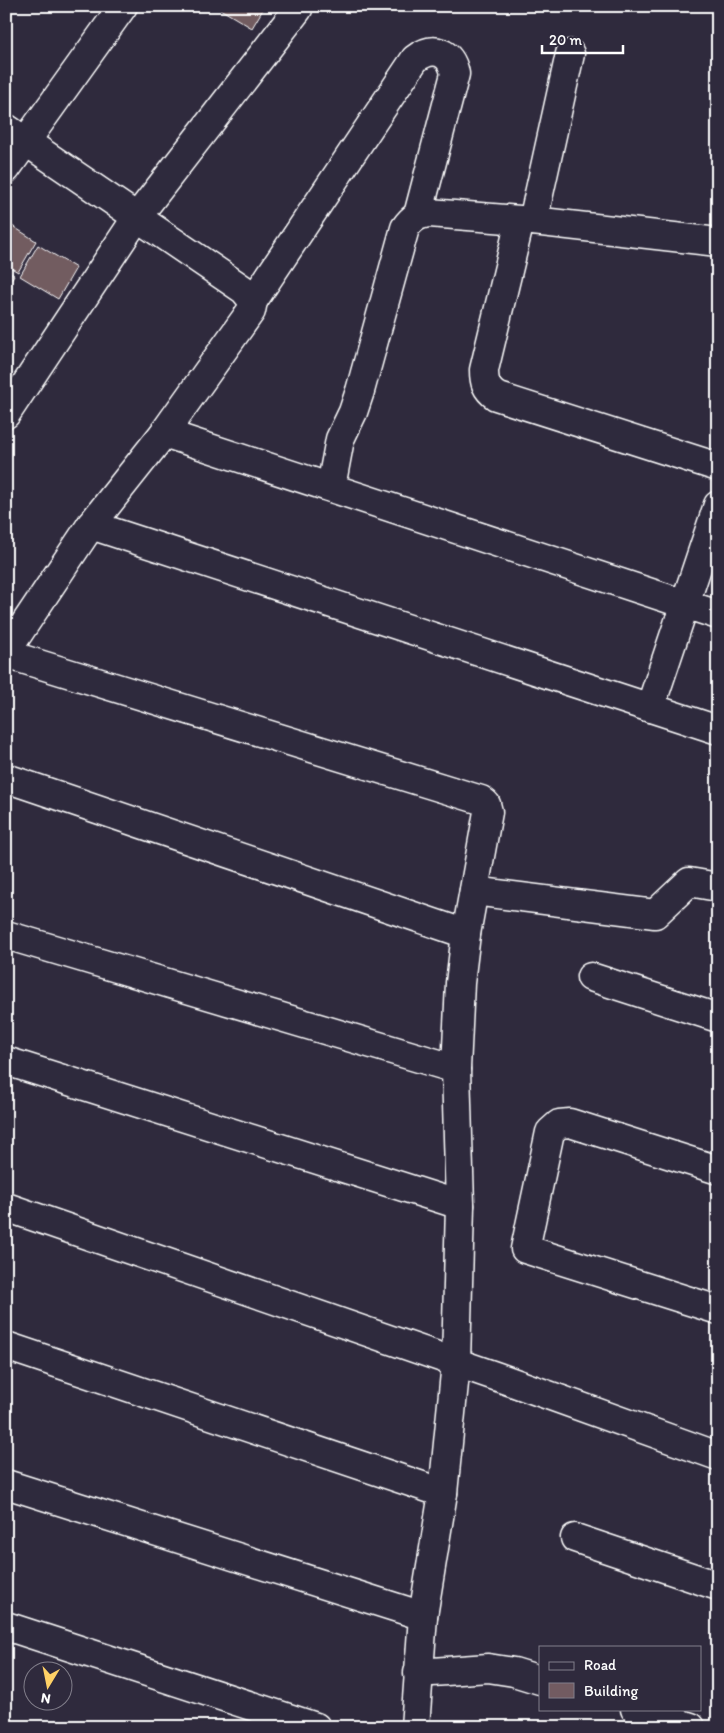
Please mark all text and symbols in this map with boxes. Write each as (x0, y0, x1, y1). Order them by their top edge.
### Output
scale bar (542, 22, 623, 54)
text: 20 m (549, 31, 583, 49)
legend (539, 1646, 702, 1710)
text: Road (584, 1656, 617, 1674)
north arrow (22, 1660, 72, 1710)
text: Building (584, 1682, 638, 1700)
text: N (40, 1689, 52, 1708)

